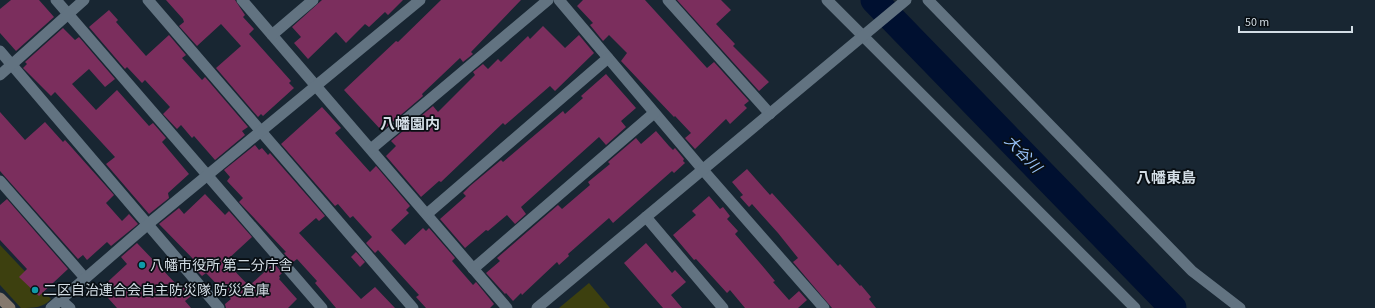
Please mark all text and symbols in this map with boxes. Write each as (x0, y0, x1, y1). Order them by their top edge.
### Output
scale bar (1239, 8, 1352, 34)
text: 50 m (1245, 14, 1269, 31)
district label: 八幡園内 (380, 114, 440, 135)
water label: 大谷川 (999, 131, 1047, 179)
district label: 八幡東島 (1136, 168, 1196, 189)
place label: 八幡市役所 第二分庁舎 (150, 256, 293, 276)
marker: 八幡市役所 第二分庁舎 (137, 260, 147, 270)
place label: 二区自治連合会自主防災隊 防災倉庫 (43, 281, 270, 301)
marker: 二区自治連合会自主防災隊 防災倉庫 (30, 285, 40, 295)

